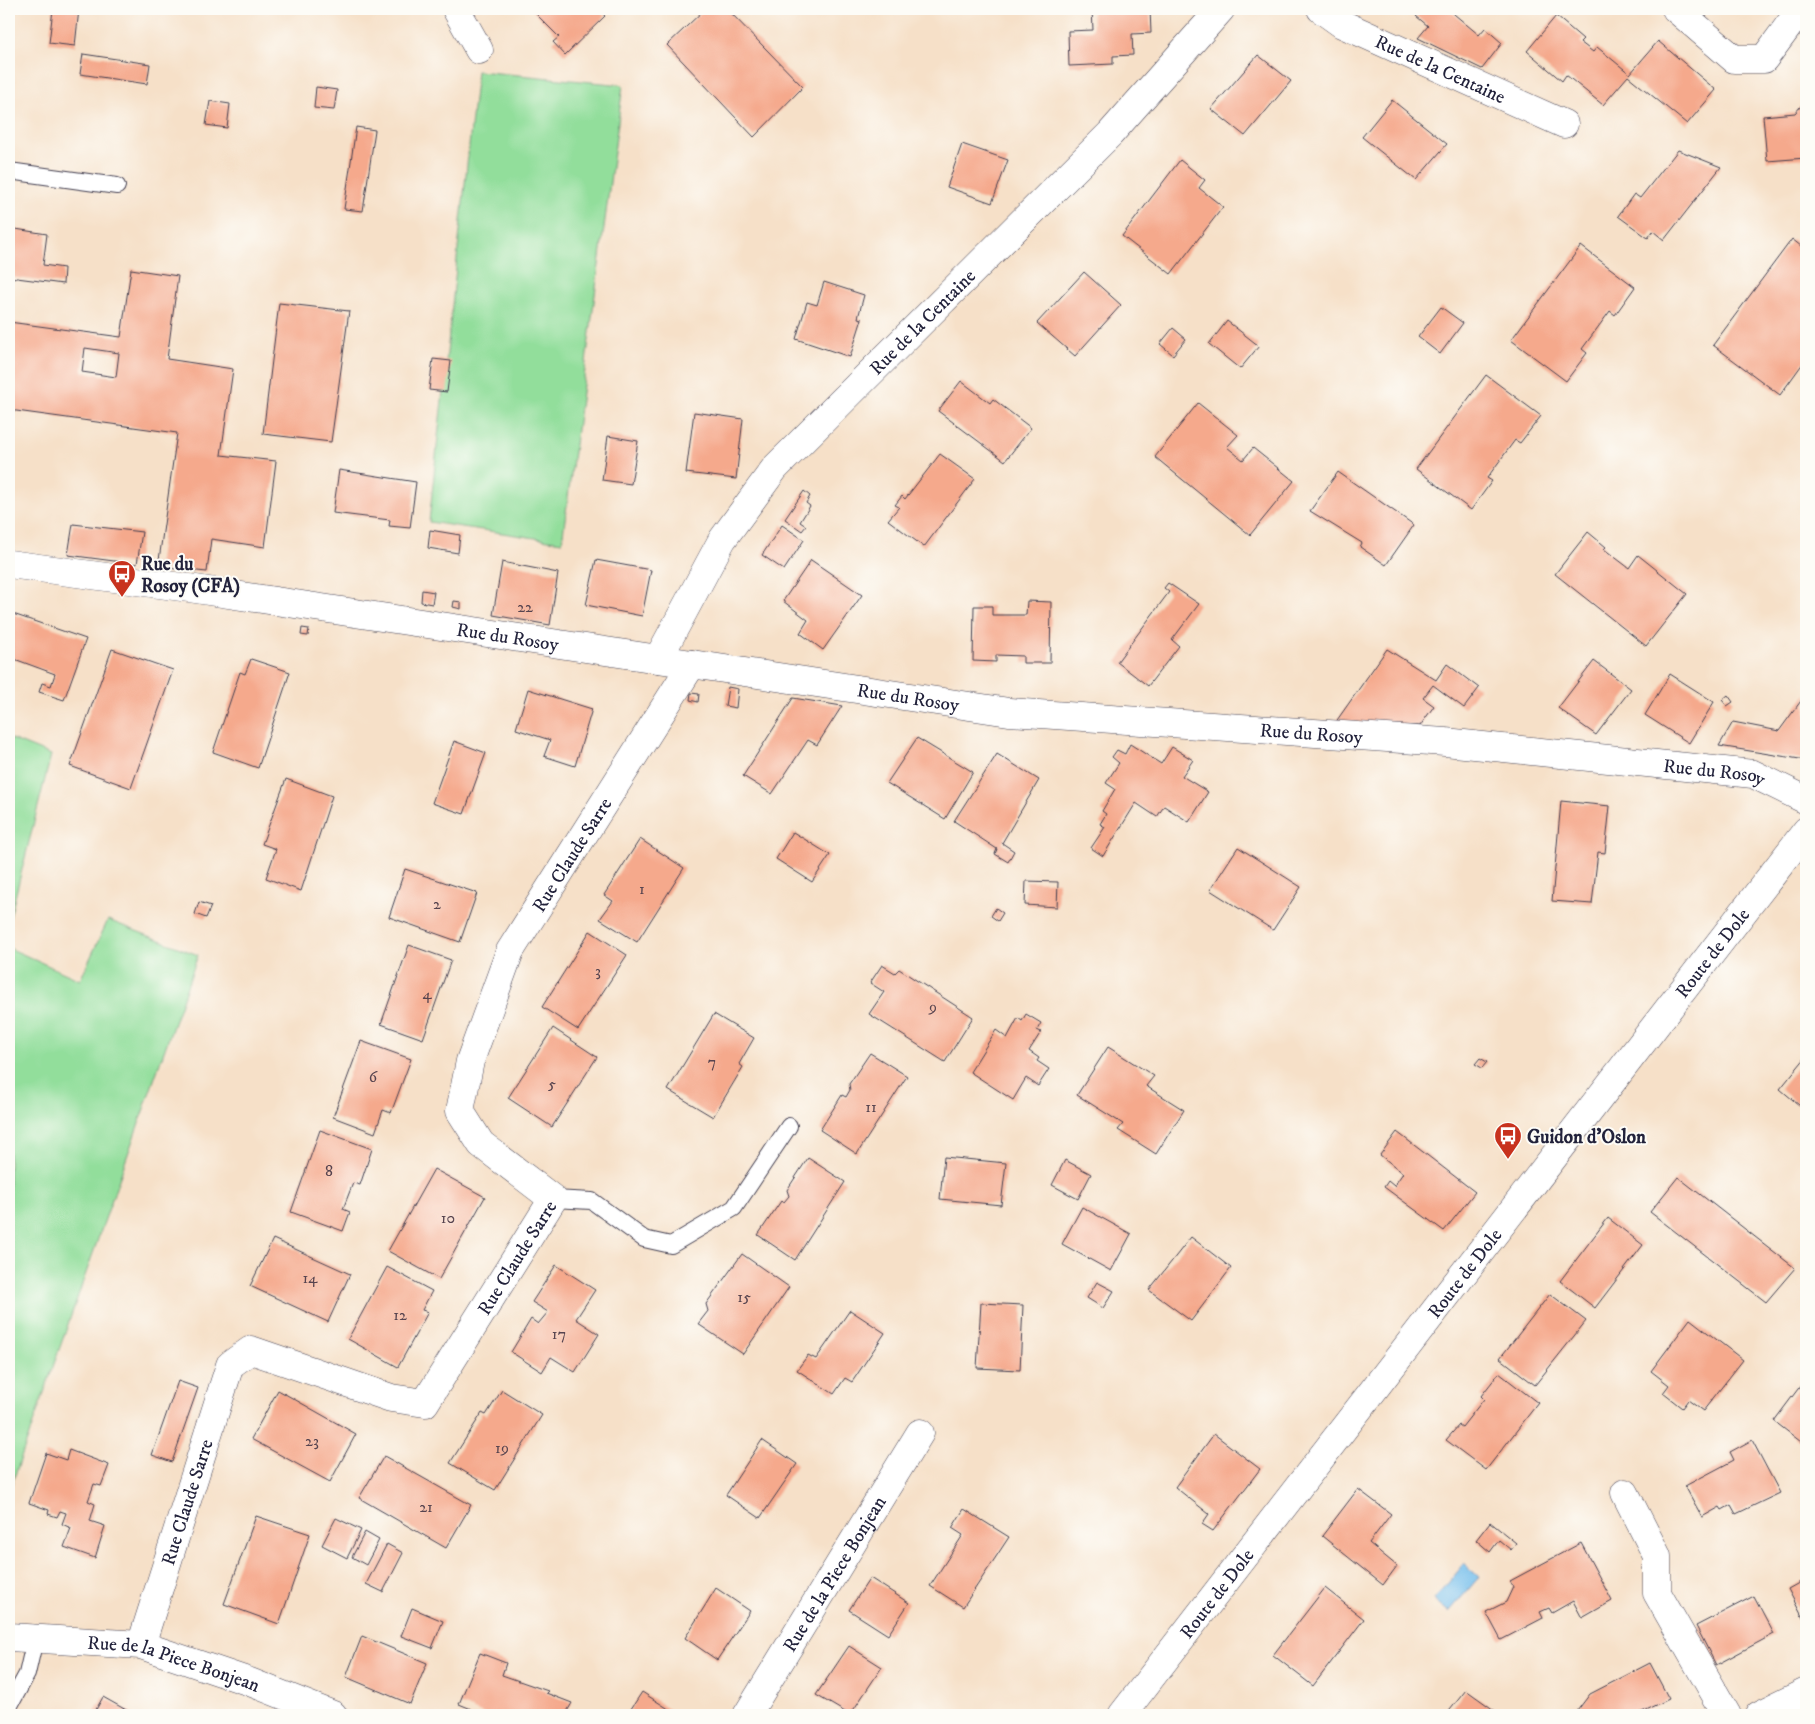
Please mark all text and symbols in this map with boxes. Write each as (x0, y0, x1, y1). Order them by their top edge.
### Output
street label: Rue de la Centaine (1371, 31, 1509, 109)
street label: Rue de la Centaine (865, 265, 981, 380)
place label: Rue du Rosoy (CFA) (141, 553, 240, 598)
bus stop icon: Rue du Rosoy (CFA) (107, 559, 137, 598)
house number: 22 (517, 597, 533, 617)
street label: Rue du Rosoy (455, 619, 561, 657)
street label: Rue du Rosoy (855, 679, 962, 717)
street label: Rue du Rosoy (1259, 719, 1364, 749)
street label: Rue du Rosoy (1662, 755, 1770, 792)
street label: Rue Claude Sarre (528, 794, 617, 917)
house number: 1 (639, 879, 645, 899)
house number: 2 (433, 894, 441, 914)
street label: Route de Dole (1671, 904, 1755, 1003)
house number: 3 (595, 961, 601, 981)
house number: 4 (422, 984, 432, 1004)
house number: 9 (928, 997, 937, 1017)
house number: 7 (708, 1052, 716, 1072)
house number: 6 (369, 1067, 378, 1087)
house number: 5 (548, 1074, 556, 1094)
house number: 11 (865, 1097, 877, 1117)
bus stop icon: Guidon d'Oslon (1493, 1121, 1523, 1160)
place label: Guidon d'Oslon (1527, 1126, 1647, 1149)
house number: 8 (325, 1161, 333, 1181)
street label: Rue Claude Sarre (473, 1196, 562, 1320)
house number: 10 (441, 1208, 455, 1228)
street label: Route de Dole (1423, 1224, 1507, 1323)
house number: 14 (302, 1268, 318, 1288)
house number: 15 (737, 1287, 751, 1307)
house number: 12 (393, 1305, 407, 1325)
house number: 17 (552, 1324, 566, 1344)
house number: 23 (305, 1431, 319, 1451)
street label: Rue Claude Sarre (157, 1437, 219, 1568)
house number: 19 (495, 1438, 509, 1458)
street label: Rue de la Piece Bonjean (779, 1492, 892, 1656)
house number: 21 (419, 1497, 433, 1517)
street label: Route de Dole (1175, 1545, 1259, 1644)
street label: Rue de la Piece Bonjean (87, 1632, 263, 1698)

